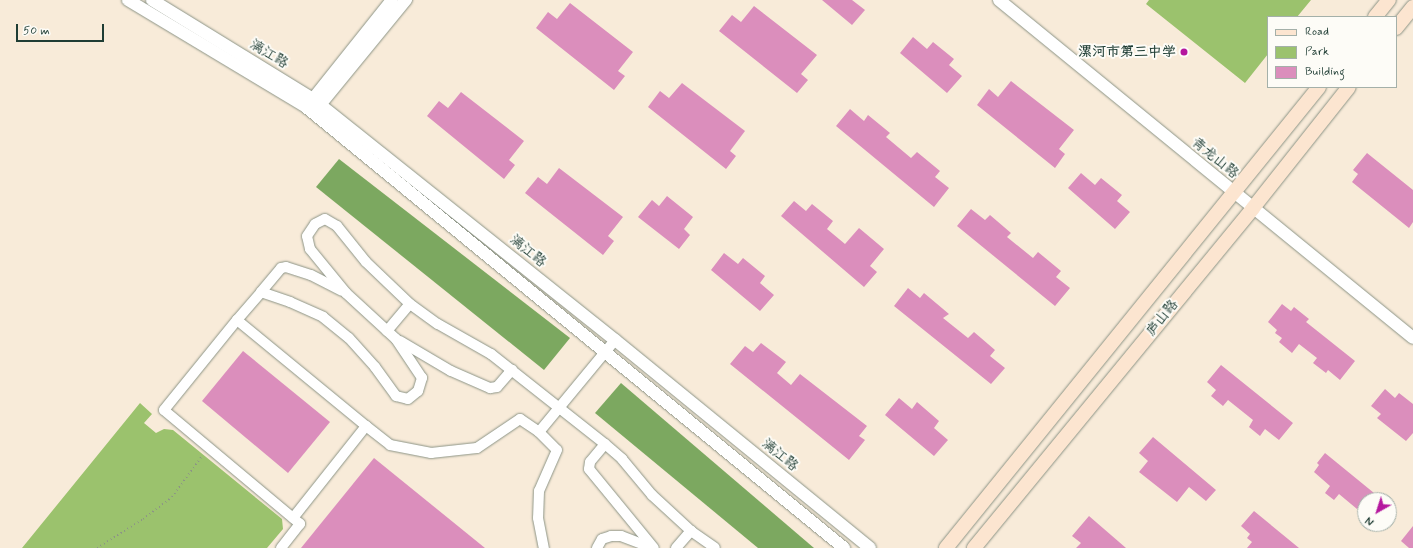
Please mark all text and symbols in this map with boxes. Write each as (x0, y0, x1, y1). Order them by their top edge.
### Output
scale bar (18, 16, 106, 42)
legend (1267, 16, 1397, 88)
text: 50 m (23, 23, 50, 39)
text: Road (1305, 24, 1329, 40)
street label: 漓江路 (247, 36, 291, 72)
place label: 漯河市第三中学 (1078, 44, 1176, 60)
text: Park (1305, 44, 1329, 60)
marker: 漯河市第三中学 (1179, 47, 1189, 57)
text: Building (1305, 64, 1345, 80)
street label: 青龙山路 (1188, 134, 1242, 182)
street label: 漓江路 (506, 231, 550, 271)
street label: 庐山路 (1142, 296, 1182, 340)
street label: 漓江路 (758, 435, 802, 475)
north arrow (1357, 492, 1397, 532)
text: N (1363, 513, 1377, 528)

